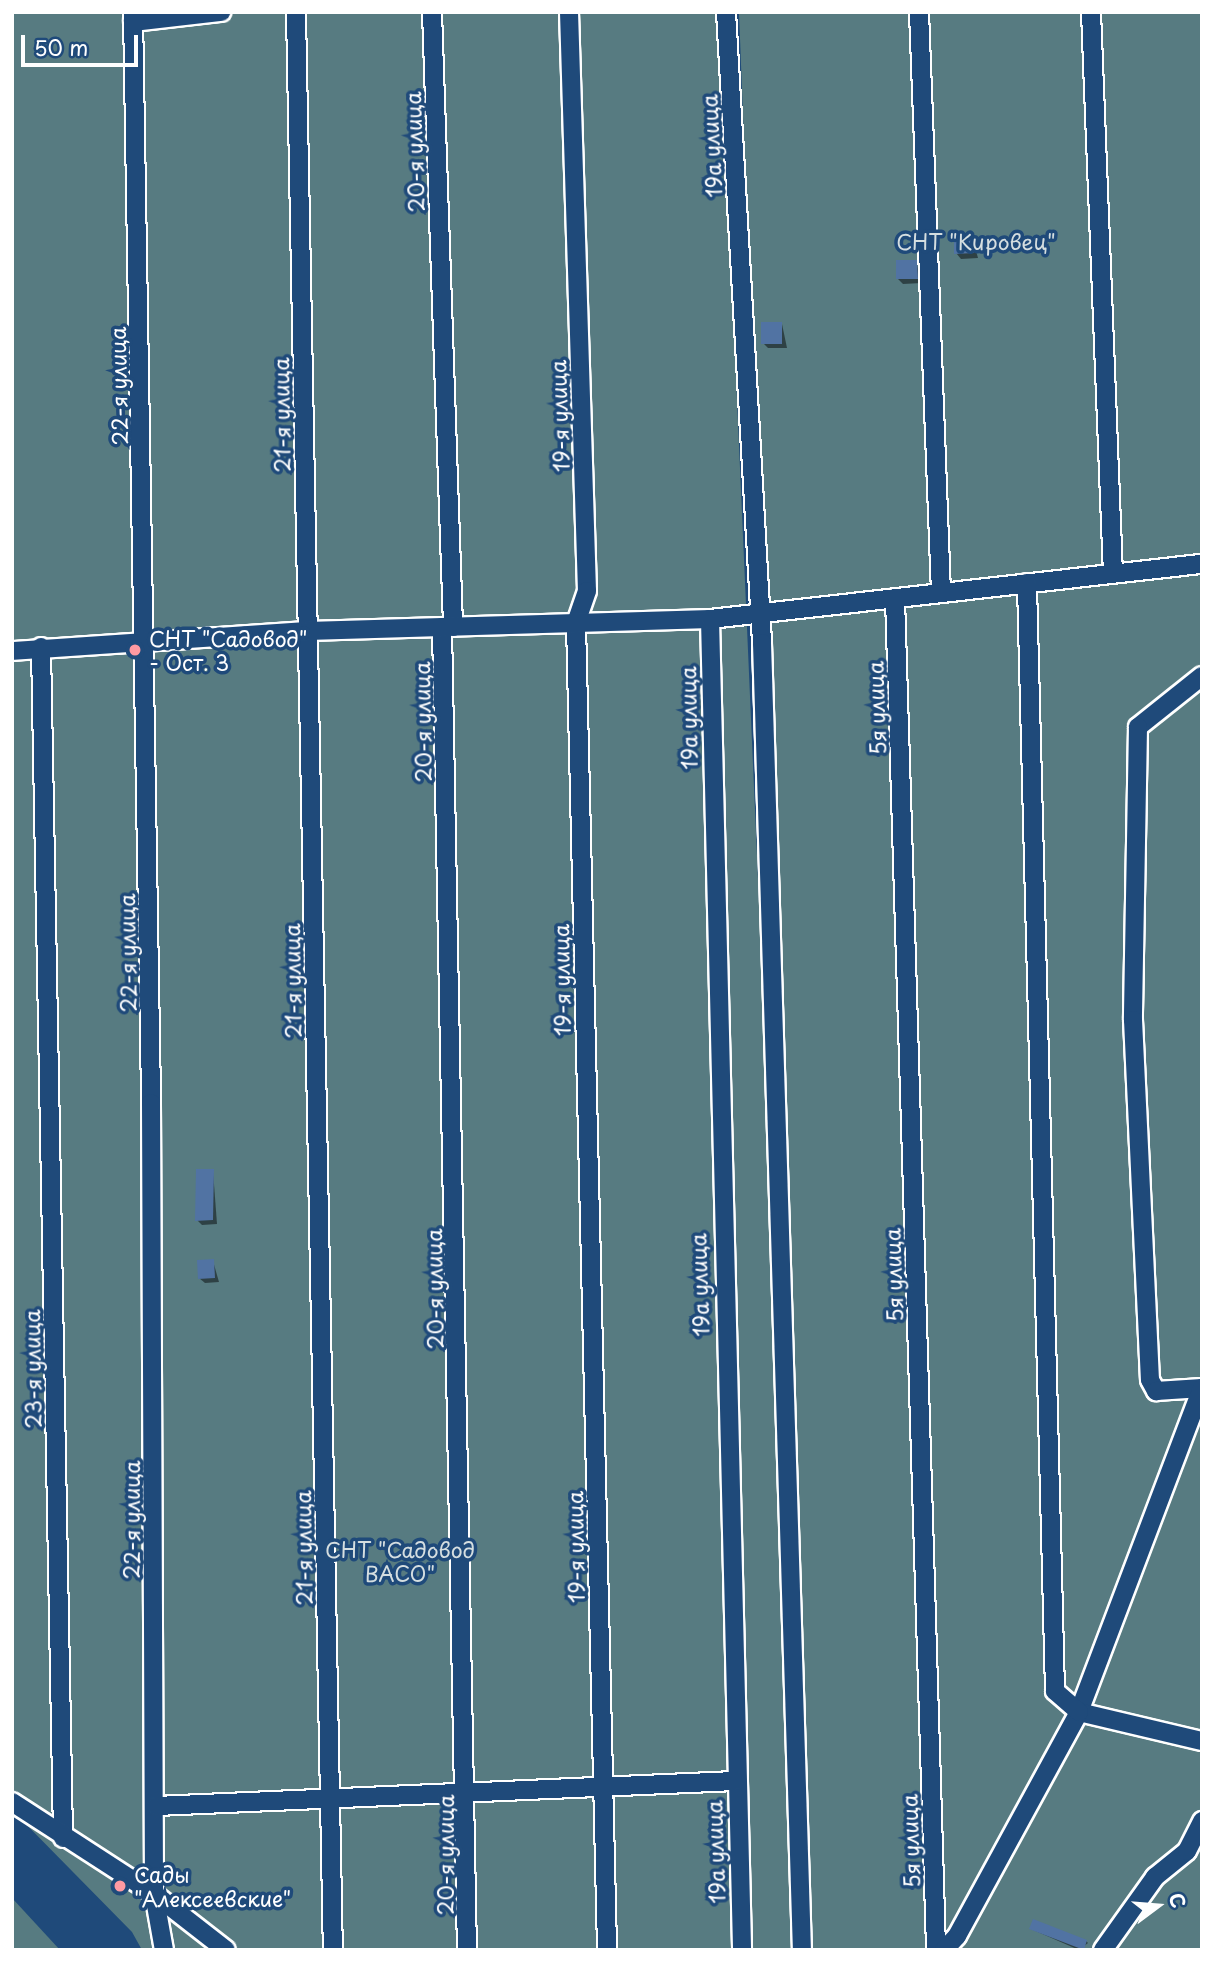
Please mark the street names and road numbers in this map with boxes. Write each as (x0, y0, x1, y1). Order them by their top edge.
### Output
street label: 20-я улица (399, 91, 429, 213)
street label: 19а улица (696, 93, 726, 199)
street label: 22-я улица (104, 326, 132, 446)
street label: 21-я улица (267, 357, 295, 473)
street label: 19-я улица (544, 359, 574, 473)
street label: 5я улица (862, 660, 890, 756)
street label: 20-я улица (408, 661, 436, 783)
street label: 19а улица (674, 666, 702, 770)
street label: 22-я улица (113, 893, 141, 1013)
street label: 21-я улица (278, 923, 306, 1039)
street label: 19-я улица (547, 923, 575, 1037)
street label: 5я улица (879, 1227, 907, 1323)
street label: 20-я улица (420, 1228, 448, 1350)
street label: 19а улица (685, 1232, 713, 1338)
street label: 23-я улица (18, 1309, 46, 1429)
street label: 22-я улица (118, 1460, 144, 1580)
street label: 21-я улица (289, 1490, 317, 1606)
street label: 19-я улица (561, 1490, 589, 1604)
street label: 5я улица (896, 1793, 924, 1889)
street label: 20-я улица (432, 1794, 458, 1916)
street label: 19а улица (701, 1799, 729, 1905)

